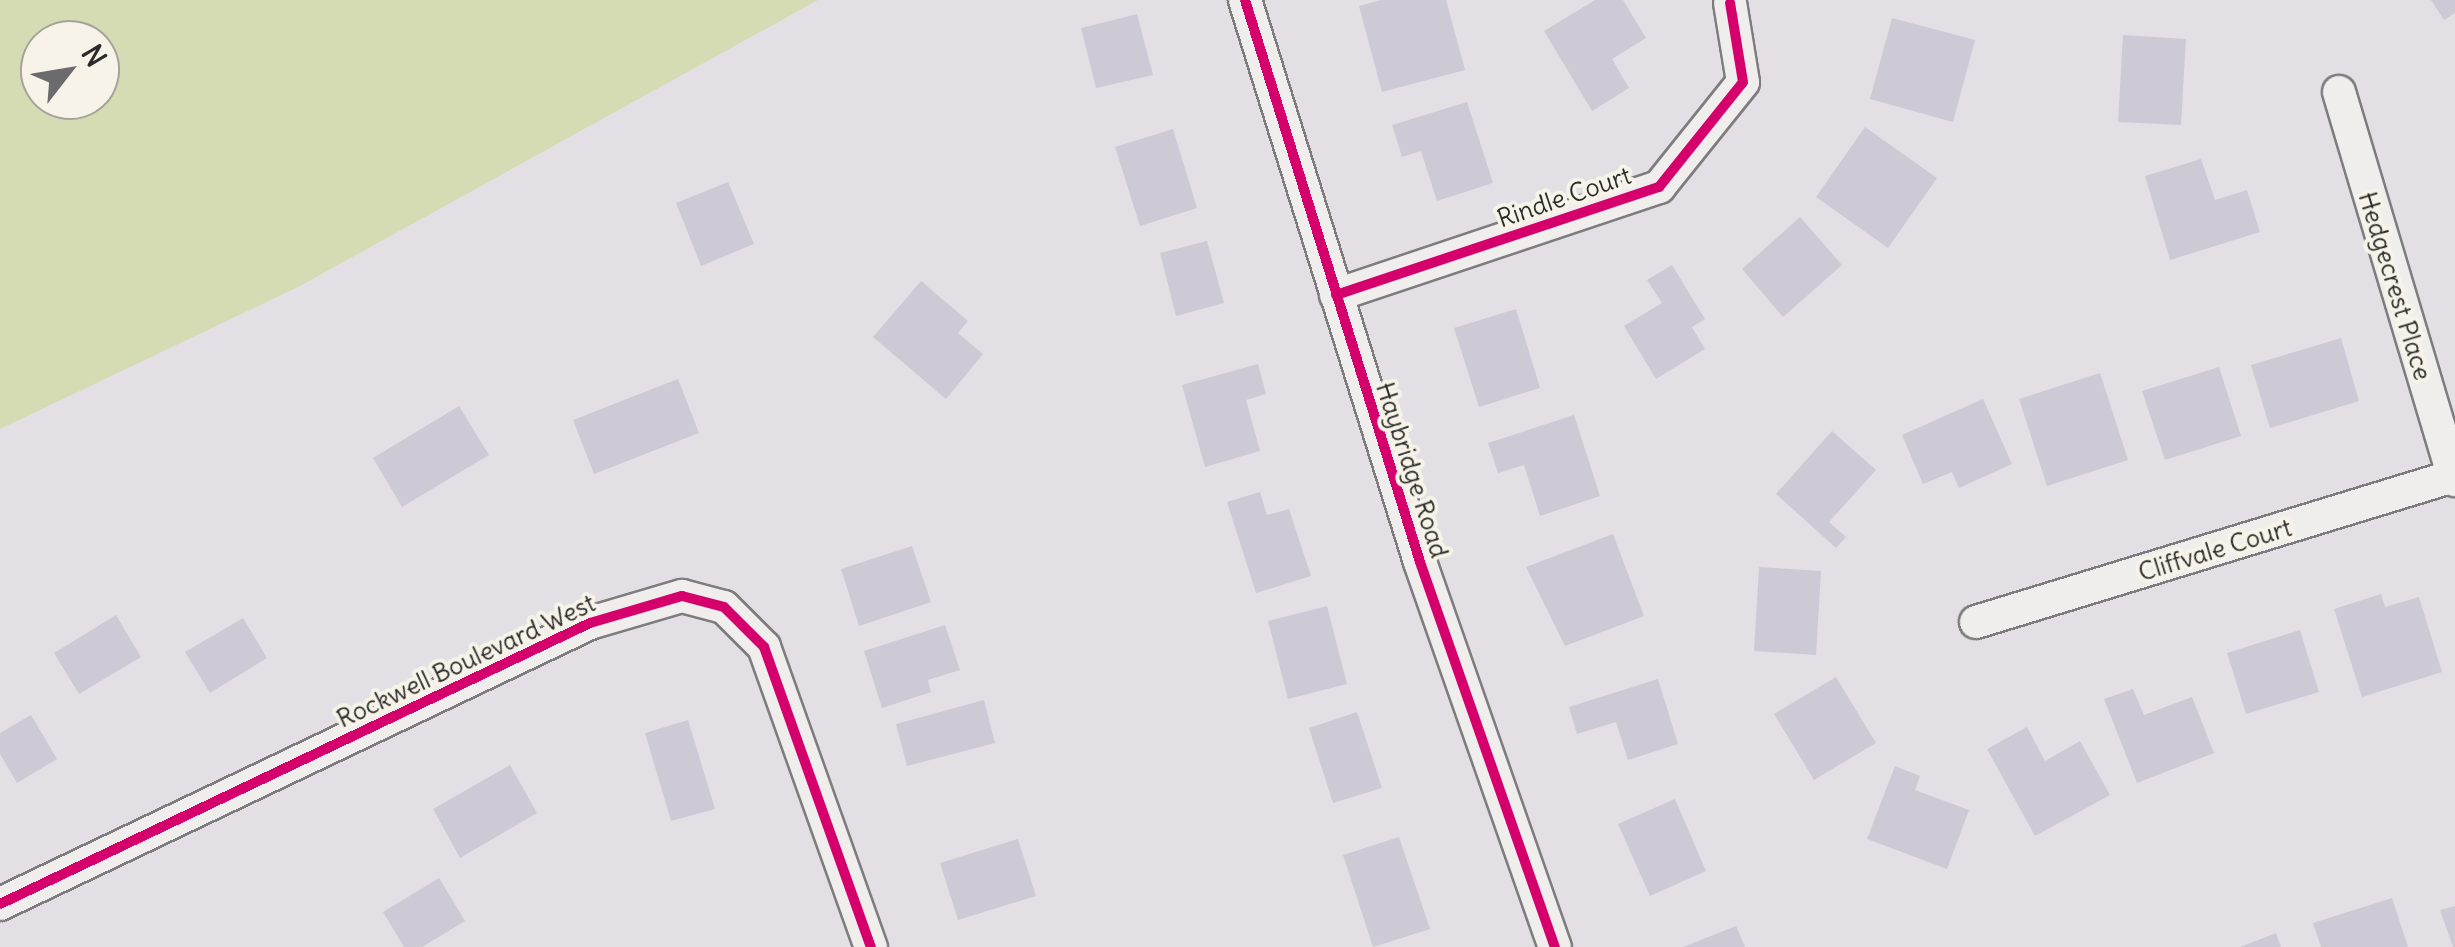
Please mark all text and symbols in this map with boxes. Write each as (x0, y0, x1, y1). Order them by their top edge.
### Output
north arrow (20, 20, 120, 120)
text: N (74, 38, 114, 73)
street label: Rindle Court (1493, 160, 1635, 234)
street label: Hedgecrest Place (2352, 188, 2438, 384)
street label: Haybridge Road (1370, 379, 1454, 561)
street label: Cliffvale Court (2135, 512, 2295, 588)
street label: Rockwell Boulevard West (332, 588, 600, 734)

